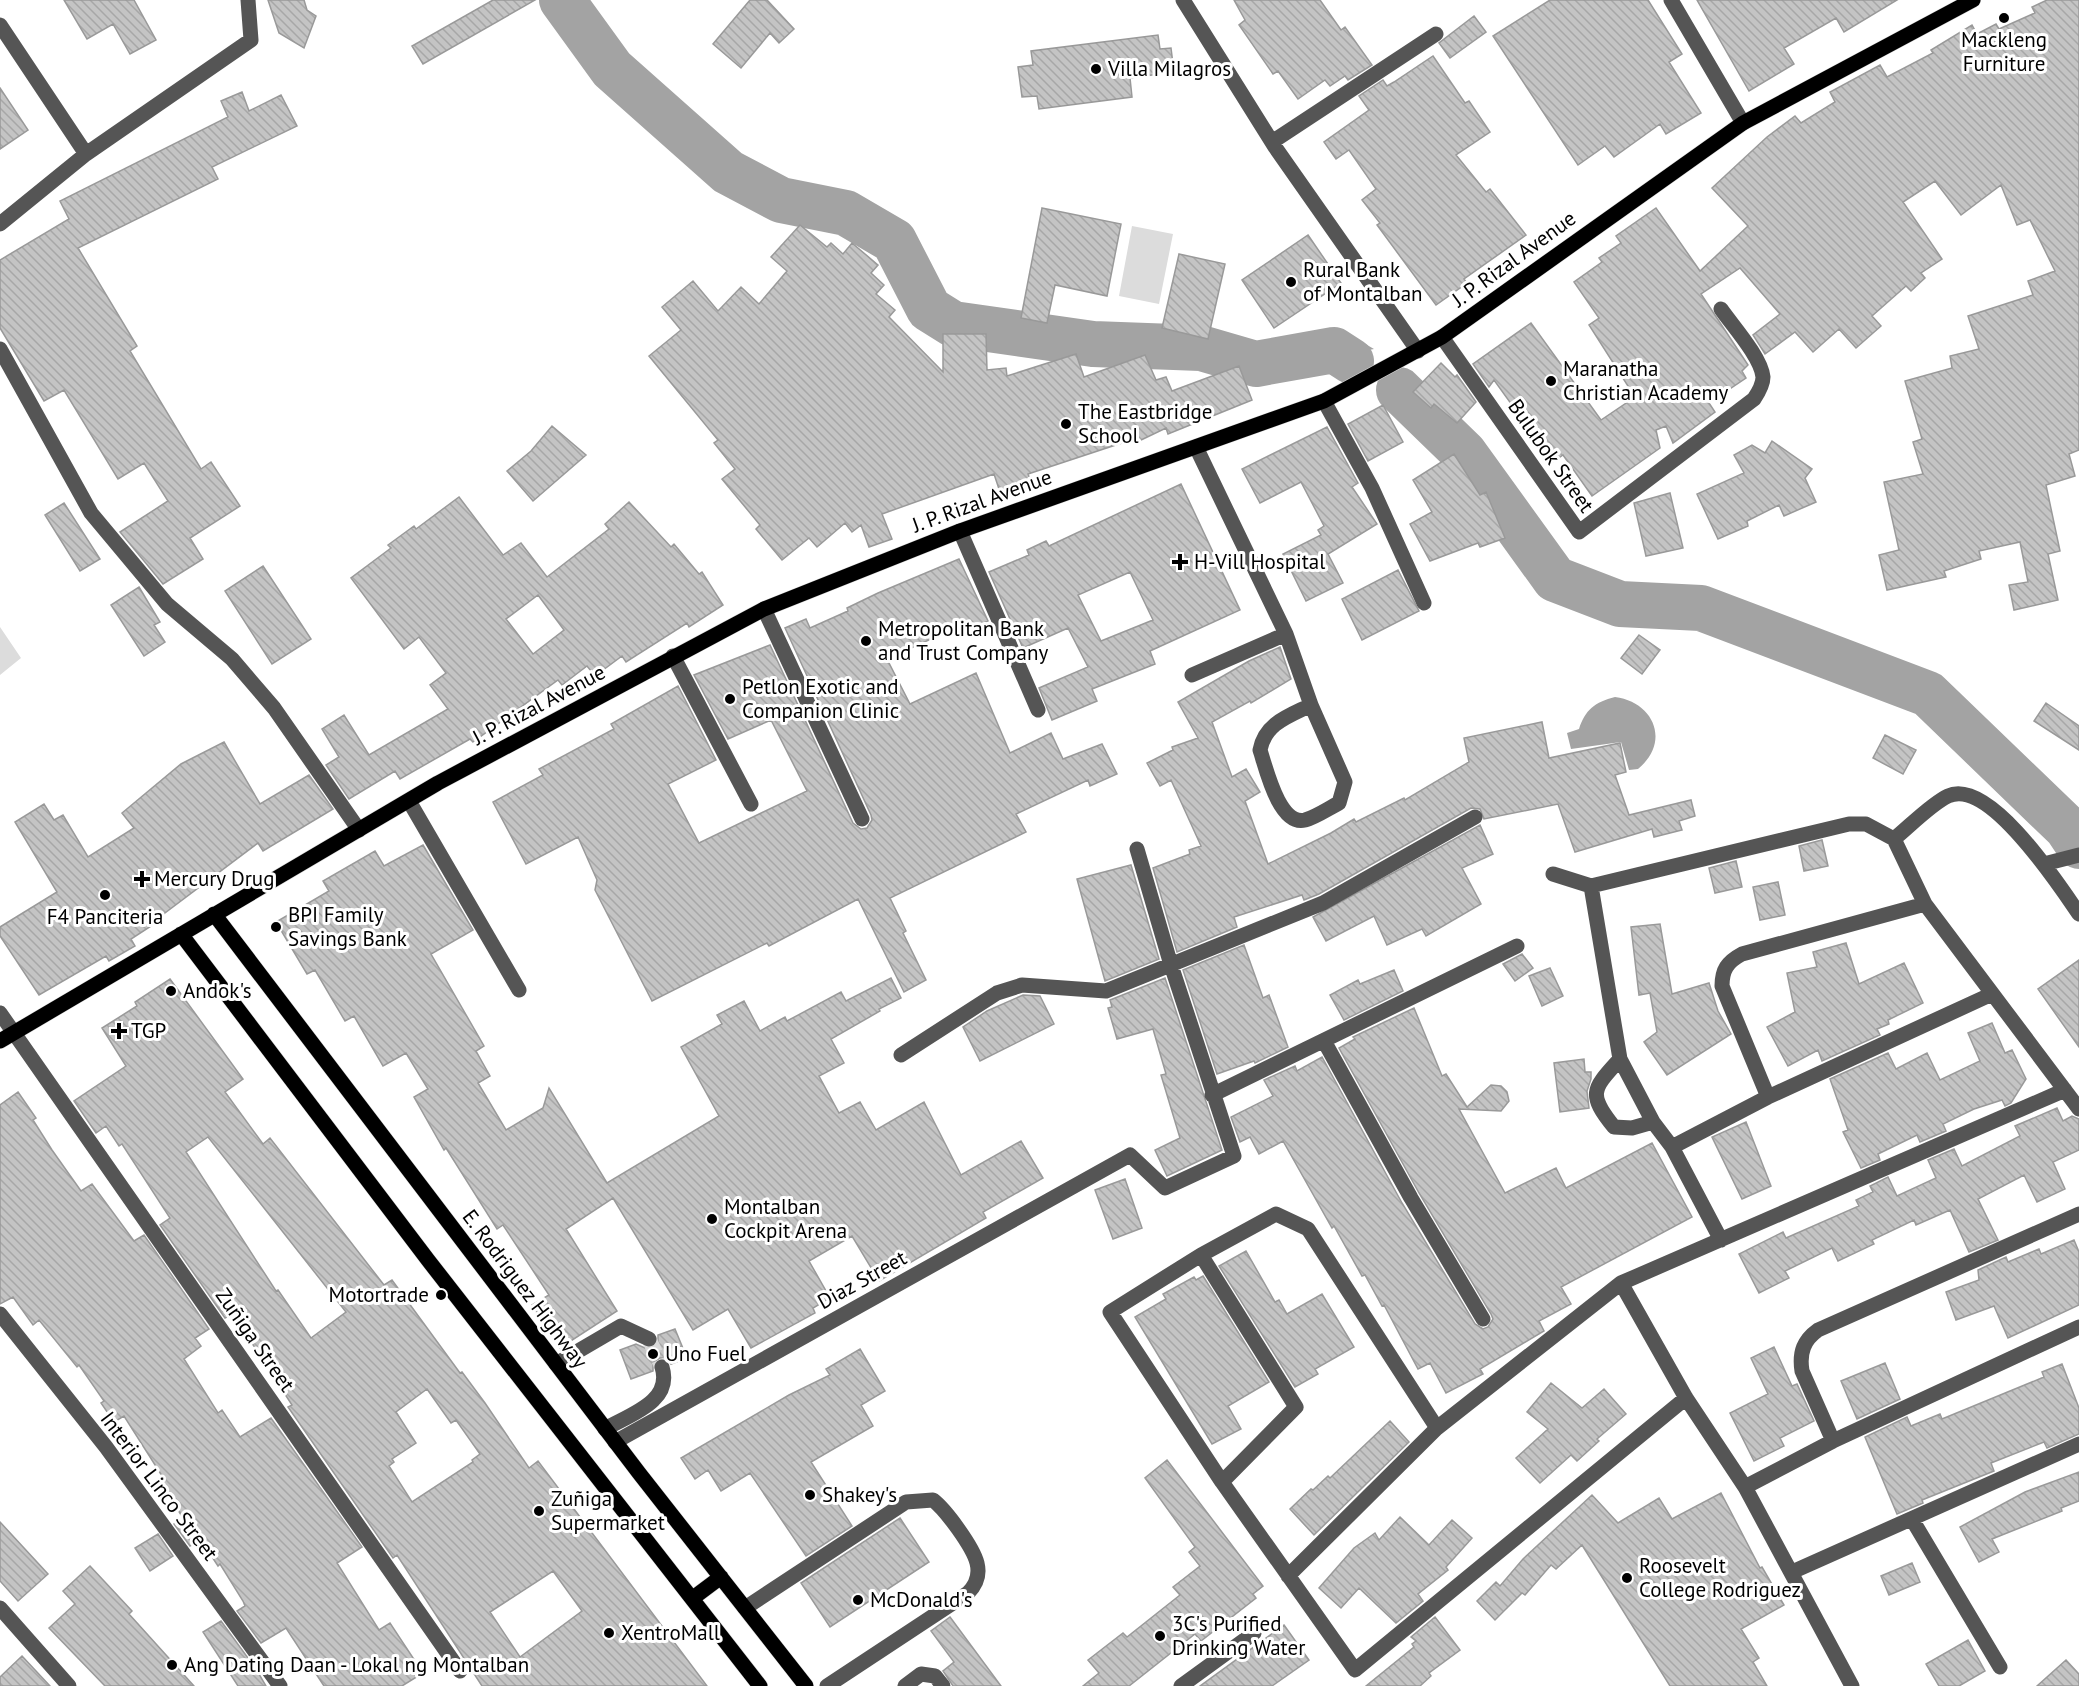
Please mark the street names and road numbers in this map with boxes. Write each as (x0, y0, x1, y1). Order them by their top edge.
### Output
street label: J. P. Rizal Avenue (1446, 205, 1581, 313)
street label: Bulubok Street (1502, 394, 1600, 518)
street label: J. P. Rizal Avenue (907, 463, 1055, 539)
street label: J. P. Rizal Avenue (467, 658, 610, 751)
street label: E. Rodriguez Highway (457, 1204, 594, 1374)
street label: Diaz Street (812, 1244, 911, 1315)
street label: Zuñiga Street (210, 1283, 301, 1397)
street label: Interior Linco Street (95, 1406, 224, 1565)

